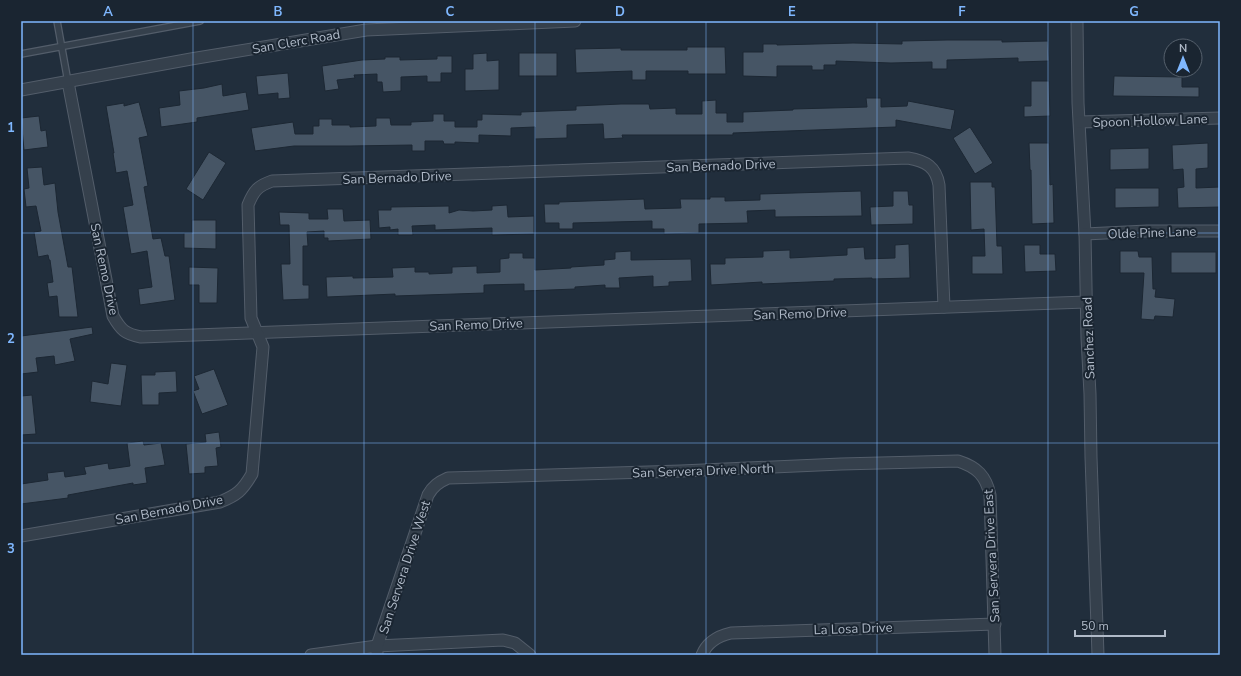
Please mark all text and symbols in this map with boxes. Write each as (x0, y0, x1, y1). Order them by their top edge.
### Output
text: A (103, 3, 113, 21)
text: B (274, 3, 283, 21)
text: C (446, 3, 455, 21)
text: D (615, 3, 625, 21)
text: E (788, 3, 796, 21)
text: F (958, 3, 966, 21)
text: G (1129, 3, 1139, 21)
street label: San Clerc Road (251, 25, 342, 59)
north arrow (1163, 38, 1203, 78)
text: N (1179, 41, 1187, 56)
street label: Spoon Hollow Lane (1092, 110, 1208, 132)
text: 1 (7, 119, 15, 137)
street label: San Bernado Drive (666, 155, 776, 177)
street label: San Bernado Drive (342, 167, 452, 189)
street label: San Remo Drive (85, 222, 123, 317)
street label: Olde Pine Lane (1107, 222, 1197, 244)
street label: Sanchez Road (1079, 297, 1099, 379)
street label: San Remo Drive (753, 303, 847, 325)
street label: San Remo Drive (429, 314, 523, 336)
text: 2 (7, 330, 15, 348)
street label: San Servera Drive North (632, 460, 774, 482)
street label: San Servera Drive East (980, 489, 1004, 623)
street label: San Bernado Drive (114, 491, 225, 529)
street label: San Servera Drive West (375, 498, 435, 636)
text: 3 (7, 540, 15, 558)
scale bar (1075, 612, 1165, 638)
text: 50 m (1081, 618, 1109, 634)
street label: La Losa Drive (813, 619, 893, 639)

